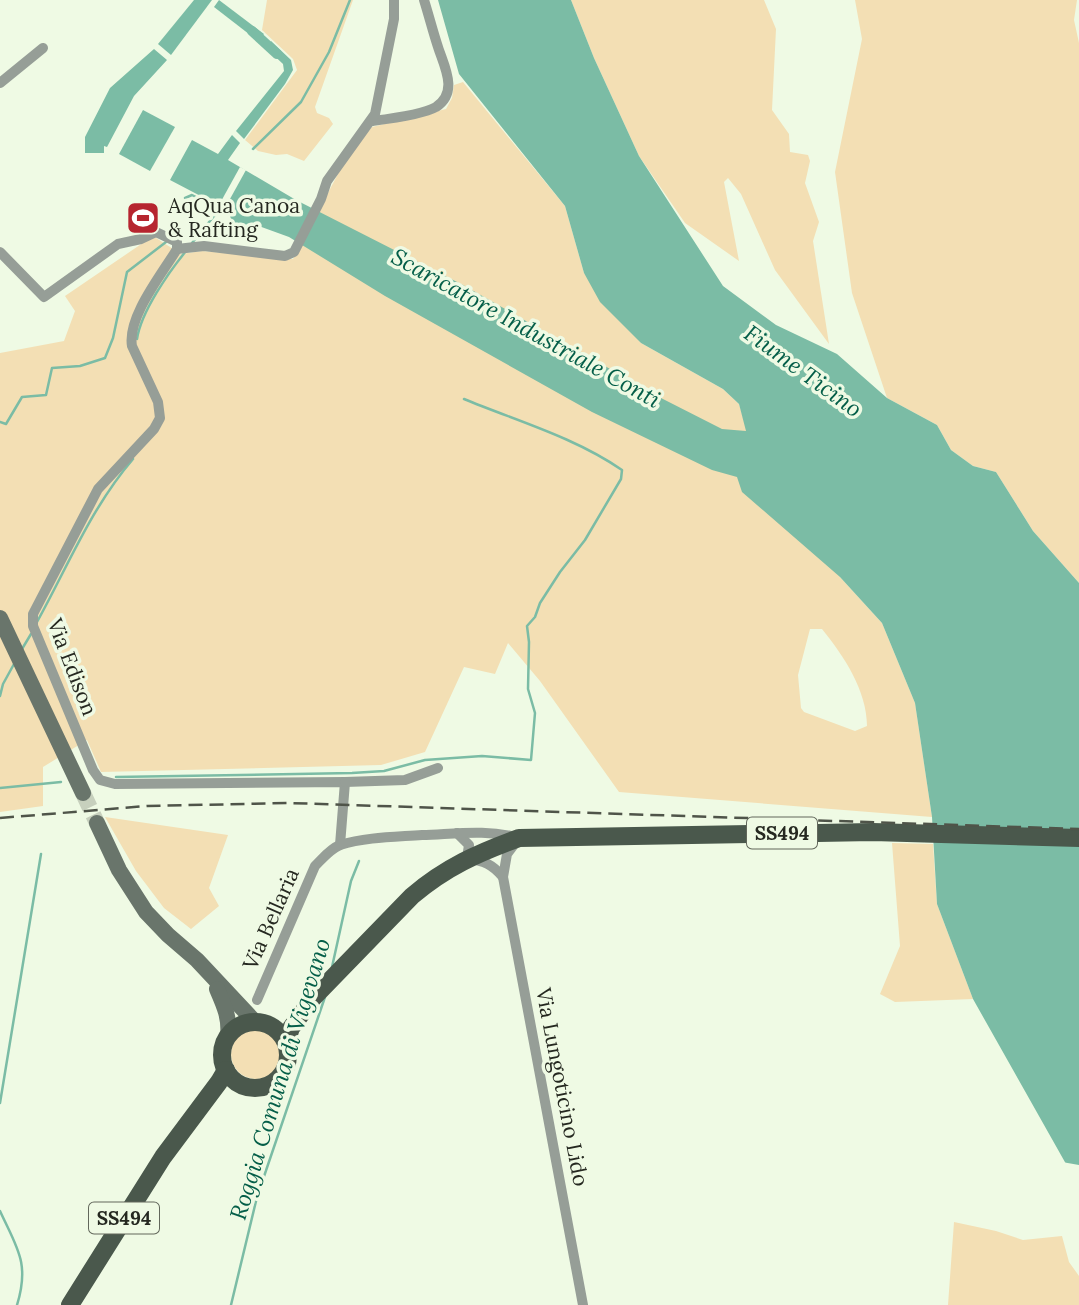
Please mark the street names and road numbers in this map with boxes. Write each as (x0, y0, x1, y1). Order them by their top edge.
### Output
street label: Via Edison (41, 613, 103, 719)
road number: SS494 (747, 818, 817, 848)
street label: Via Bellaria (236, 864, 305, 975)
street label: Via Lungoticino Lido (530, 984, 595, 1188)
road number: SS494 (89, 1202, 159, 1234)

